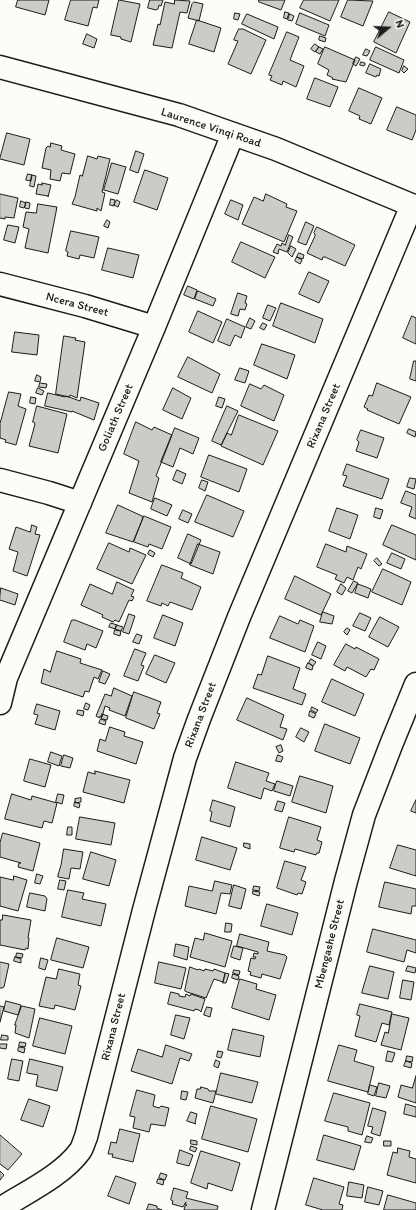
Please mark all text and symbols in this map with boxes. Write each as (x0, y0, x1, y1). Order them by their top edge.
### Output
north arrow (368, 8, 408, 48)
text: N (392, 18, 407, 30)
street label: Laurence Vinqi Road (159, 105, 263, 151)
street label: Ncera Street (44, 290, 110, 320)
street label: Rixana Street (304, 381, 344, 451)
street label: Goliath Street (95, 382, 137, 454)
street label: Rixana Street (182, 680, 220, 750)
street label: Mbengashe Street (312, 898, 348, 990)
street label: Rixana Street (99, 992, 129, 1062)

